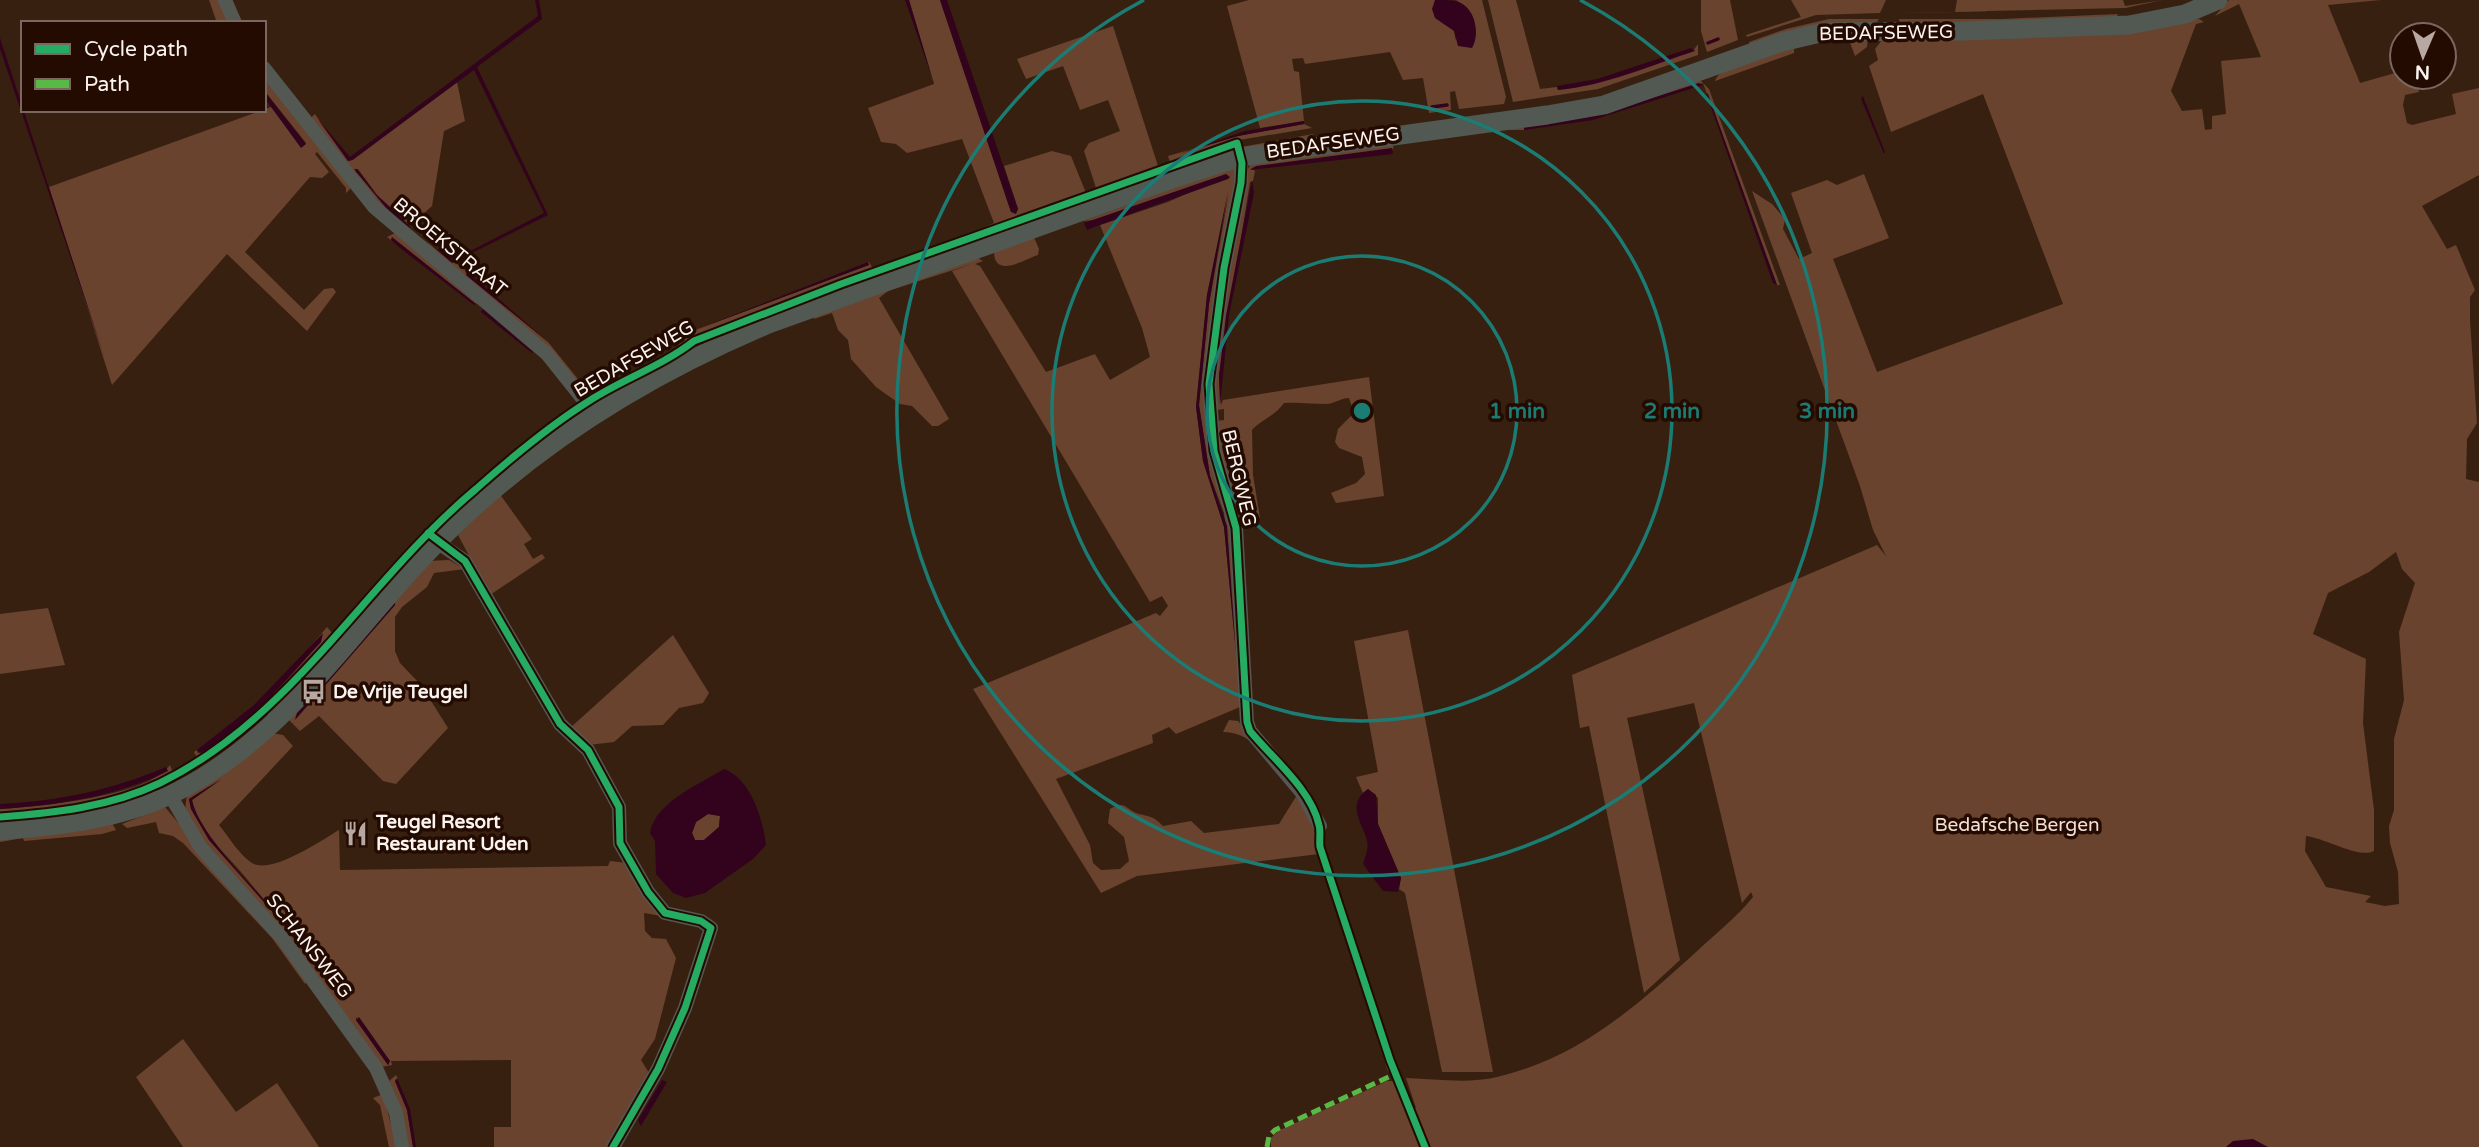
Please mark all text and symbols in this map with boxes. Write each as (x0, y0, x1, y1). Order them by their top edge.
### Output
legend (21, 21, 266, 112)
street label: BEDAFSEWEG (1819, 21, 1953, 45)
north arrow (2388, 21, 2458, 91)
text: Cycle path (84, 37, 188, 62)
text: N (2414, 61, 2430, 83)
text: Path (84, 72, 130, 97)
street label: BEDAFSEWEG (1265, 123, 1401, 163)
street label: BROEKSTRAAT (389, 193, 512, 301)
street label: BEDAFSEWEG (570, 316, 698, 402)
centre of rings (1350, 399, 1374, 423)
text: 1 min (1489, 399, 1545, 424)
text: 2 min (1644, 399, 1700, 424)
text: 3 min (1799, 399, 1855, 424)
street label: BERGWEG (1217, 427, 1261, 529)
bus stop icon: De Vrije Teugel (299, 678, 327, 706)
place label: De Vrije Teugel (333, 681, 468, 704)
place label: Teugel Resort Restaurant Uden (375, 811, 529, 855)
park label: Bedafsche Bergen (1934, 814, 2100, 836)
restaurant icon: Teugel Resort Restaurant Uden (342, 819, 370, 847)
street label: SCHANSWEG (262, 890, 356, 1002)

